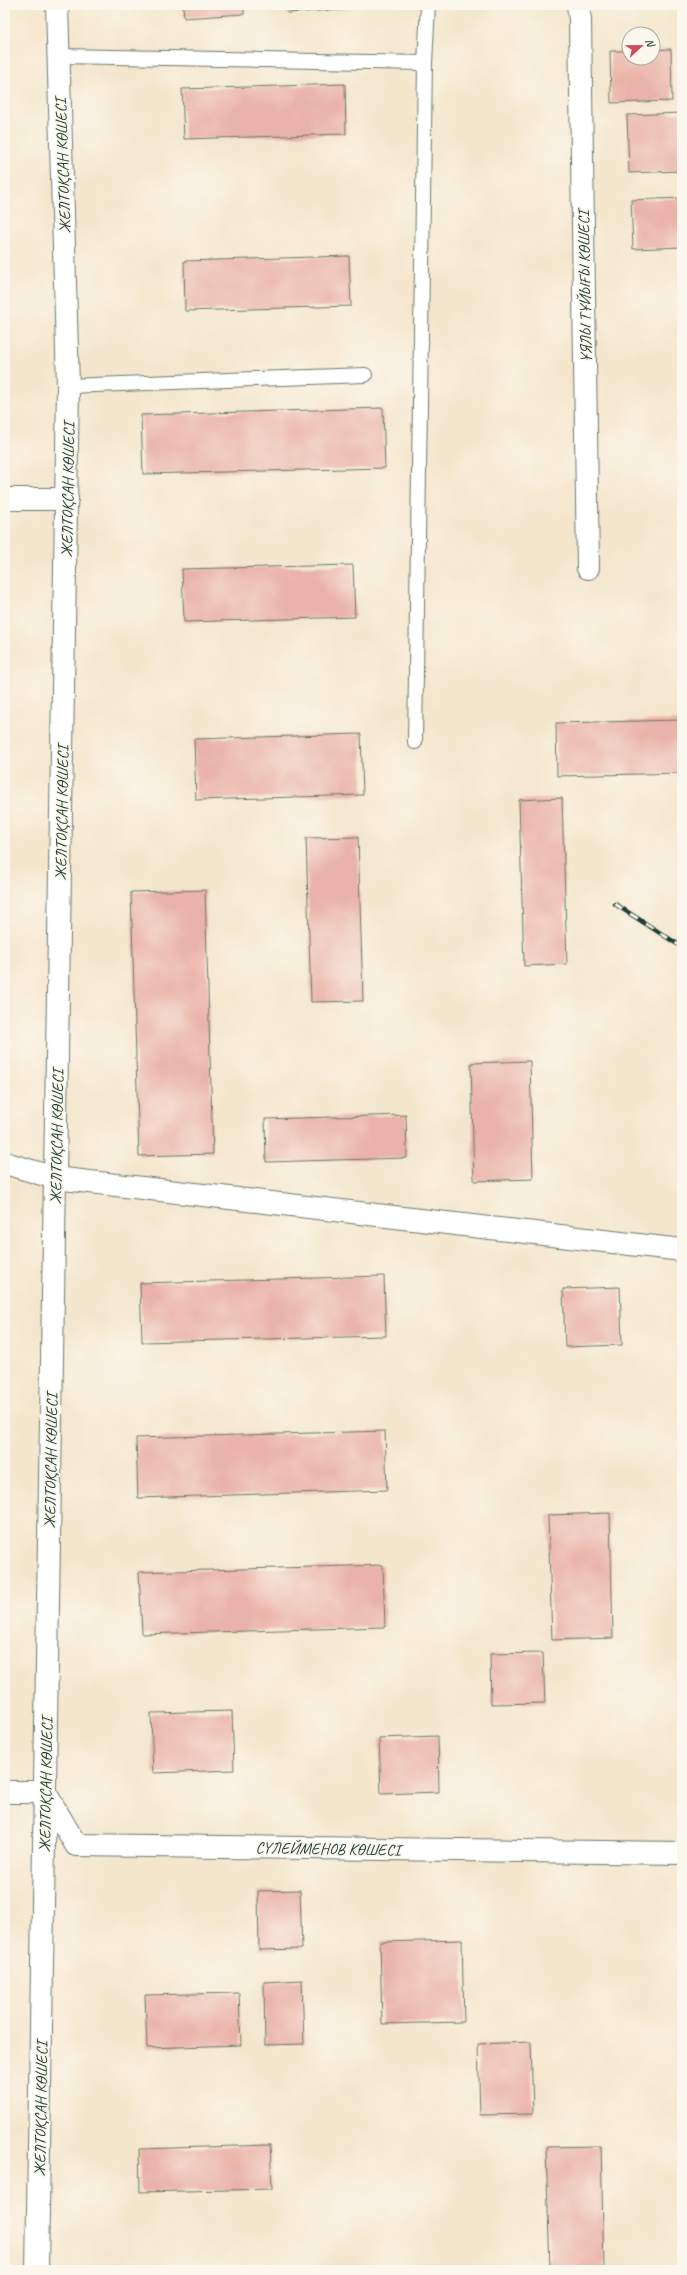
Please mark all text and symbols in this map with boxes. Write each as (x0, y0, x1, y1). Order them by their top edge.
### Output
north arrow (621, 26, 661, 66)
text: N (643, 36, 659, 50)
street label: ЖЕЛТОҚСАН КӨШЕСІ (51, 95, 75, 234)
street label: ҰЯЛЫ ТҰЙЫҒЫ КӨШЕСІ (574, 207, 596, 364)
street label: ЖЕЛТОҚСАН КӨШЕСІ (57, 419, 79, 558)
street label: ЖЕЛТОҚСАН КӨШЕСІ (51, 742, 73, 881)
street label: ЖЕЛТОҚСАН КӨШЕСІ (46, 1066, 68, 1205)
street label: ЖЕЛТОҚСАН КӨШЕСІ (40, 1390, 62, 1529)
street label: ЖЕЛТОҚСАН КӨШЕСІ (35, 1714, 57, 1853)
street label: СҮЛЕЙМЕНОВ КӨШЕСІ (256, 1838, 404, 1860)
street label: ЖЕЛТОҚСАН КӨШЕСІ (30, 2038, 52, 2177)

